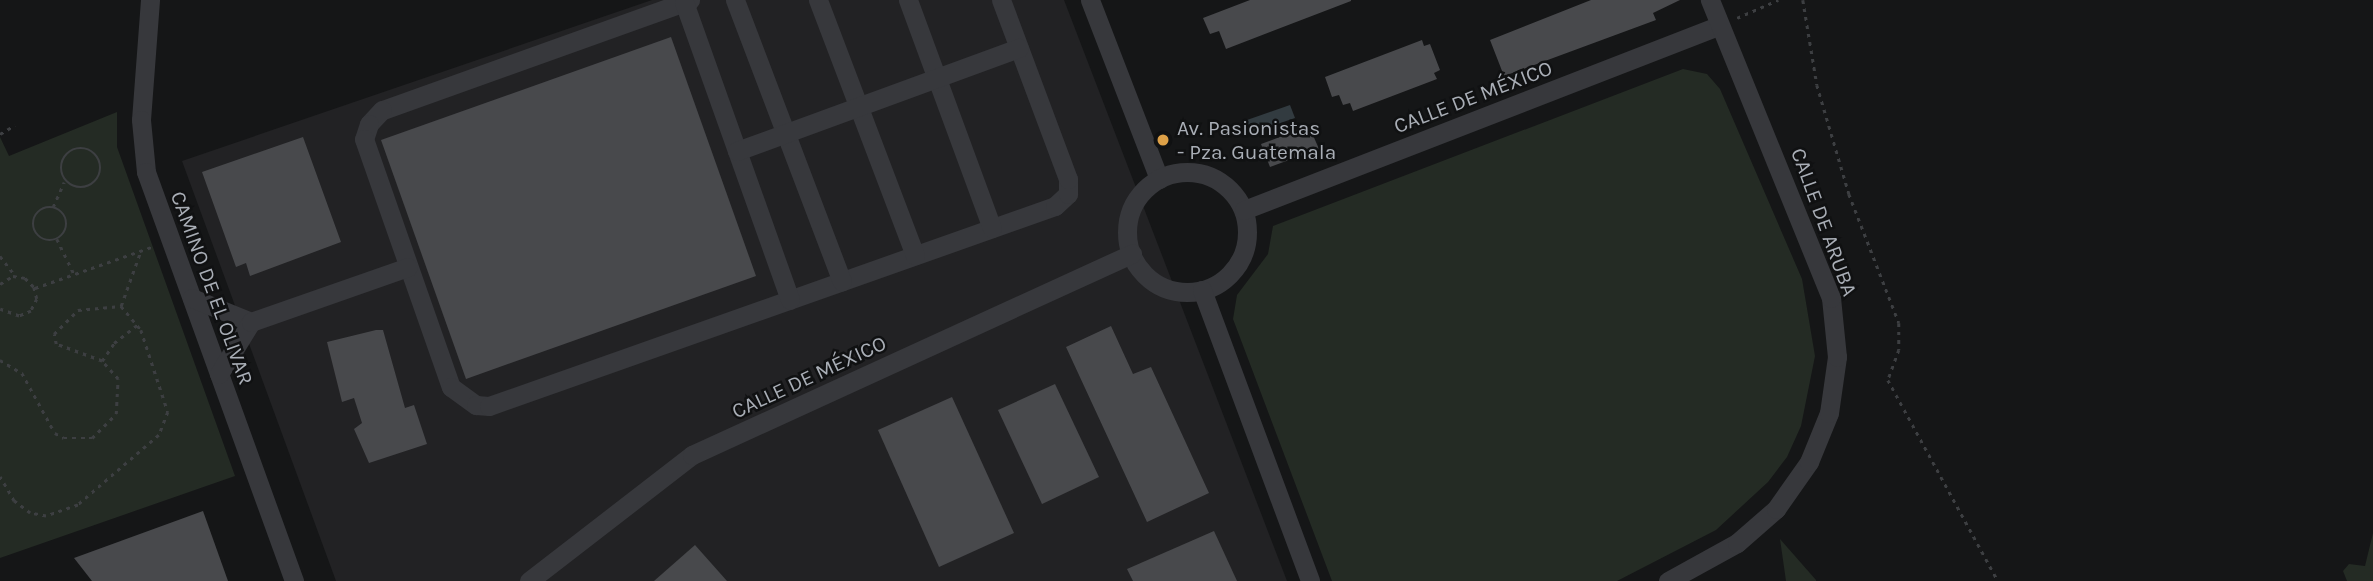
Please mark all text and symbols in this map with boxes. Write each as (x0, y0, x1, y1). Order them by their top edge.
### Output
street label: CALLE DE MÉXICO (1390, 55, 1556, 139)
place label: Av. Pasionistas - Pza. Guatemala (1177, 115, 1336, 165)
marker: Av. Pasionistas - Pza. Guatemala (1155, 132, 1171, 148)
street label: CALLE DE ARUBA (1786, 145, 1862, 299)
street label: CAMINO DE EL OLIVAR (165, 188, 259, 388)
street label: CALLE DE MÉXICO (728, 330, 890, 424)

